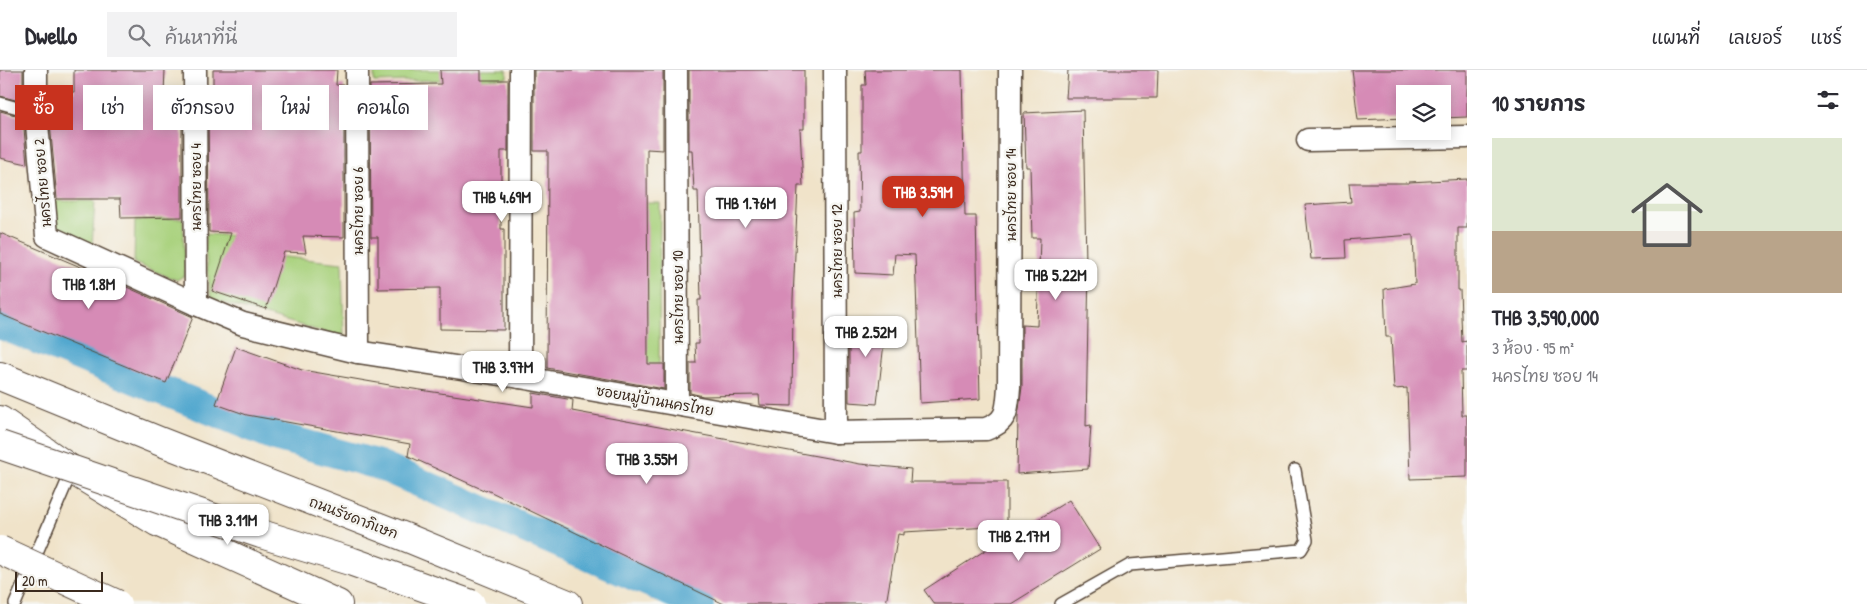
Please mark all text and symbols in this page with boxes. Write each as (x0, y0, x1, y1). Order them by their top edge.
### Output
search box (107, 12, 457, 57)
text: Dwello (25, 19, 77, 51)
icon: search (125, 21, 153, 49)
text: ค้นหาที่นี่ (165, 24, 237, 50)
text: แผนที่ (1652, 25, 1700, 50)
text: เลเยอร์ (1728, 25, 1782, 50)
text: แชร์ (1810, 25, 1842, 50)
chip: ซื้อ (15, 85, 73, 130)
chip: เช่า (83, 85, 143, 130)
chip: ตัวกรอง (153, 85, 252, 130)
chip: ใหม่ (262, 85, 329, 130)
chip: คอนโด (339, 85, 428, 130)
map controls (1396, 85, 1451, 140)
button: layers (1396, 85, 1451, 140)
icon: filters (1814, 86, 1842, 114)
text: 10 รายการ (1492, 89, 1586, 118)
street label: นครไทย ซอย 2 (29, 137, 55, 228)
street label: นครไทย ซอย 4 (186, 143, 205, 231)
street label: นครไทย ซอย 14 (1001, 149, 1020, 241)
street label: นครไทย ซอย 6 (348, 167, 367, 255)
icon: home (1622, 170, 1712, 260)
pin: THB 3.59M (866, 176, 980, 218)
pin: THB 4.69M (445, 180, 559, 223)
text: THB 3.59M (893, 181, 953, 203)
text: THB 4.69M (473, 186, 531, 208)
pin: THB 1.76M (689, 186, 803, 229)
text: THB 1.76M (716, 192, 776, 214)
street label: นครไทย ซอย 12 (827, 204, 846, 298)
street label: นครไทย ซอย 10 (668, 250, 687, 344)
pin: THB 5.22M (999, 258, 1113, 301)
text: THB 5.22M (1025, 264, 1087, 286)
pin: THB 1.8M (37, 268, 141, 310)
text: THB 1.8M (63, 273, 115, 295)
text: THB 3,590,000 (1492, 303, 1599, 332)
pin: THB 2.52M (809, 316, 923, 358)
text: THB 2.52M (835, 321, 897, 343)
text: 3 ห้อง · 95 m² (1492, 337, 1574, 359)
pin: THB 3.97M (446, 350, 560, 393)
text: THB 3.97M (473, 356, 533, 378)
text: นครไทย ซอย 14 (1492, 365, 1598, 387)
street label: ซอยหมู่บ้านนครไทย (594, 380, 715, 421)
pin: THB 3.55M (590, 442, 704, 485)
text: THB 3.55M (617, 448, 677, 470)
street label: ถนนรัชดาภิเษก (307, 491, 401, 543)
pin: THB 3.11M (171, 504, 285, 546)
text: THB 3.11M (199, 509, 257, 531)
pin: THB 2.17M (962, 520, 1076, 562)
text: THB 2.17M (989, 525, 1049, 547)
scale bar (15, 569, 102, 592)
text: 20 m (22, 571, 48, 590)

